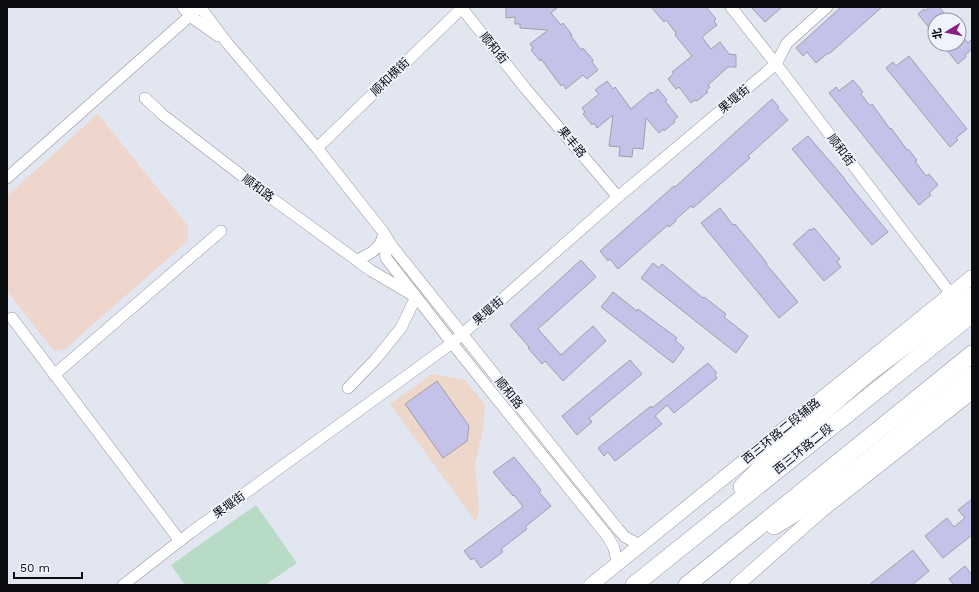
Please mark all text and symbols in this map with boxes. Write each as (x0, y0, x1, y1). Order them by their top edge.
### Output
north arrow (927, 12, 967, 52)
text: 北 (930, 27, 945, 40)
street label: 顺和街 (477, 30, 511, 66)
street label: 顺和横街 (368, 55, 412, 99)
street label: 果堰街 (716, 82, 752, 116)
street label: 果丰路 (555, 124, 589, 160)
street label: 顺和街 (825, 131, 857, 169)
street label: 顺和路 (239, 172, 277, 204)
street label: 果堰街 (470, 294, 506, 328)
street label: 顺和路 (492, 375, 526, 411)
street label: 西三环路二段辅路 (739, 395, 823, 467)
street label: 西三环路二段 (770, 421, 836, 477)
street label: 果堰街 (210, 489, 248, 521)
scale bar (14, 554, 82, 580)
text: 50 m (20, 561, 50, 575)

